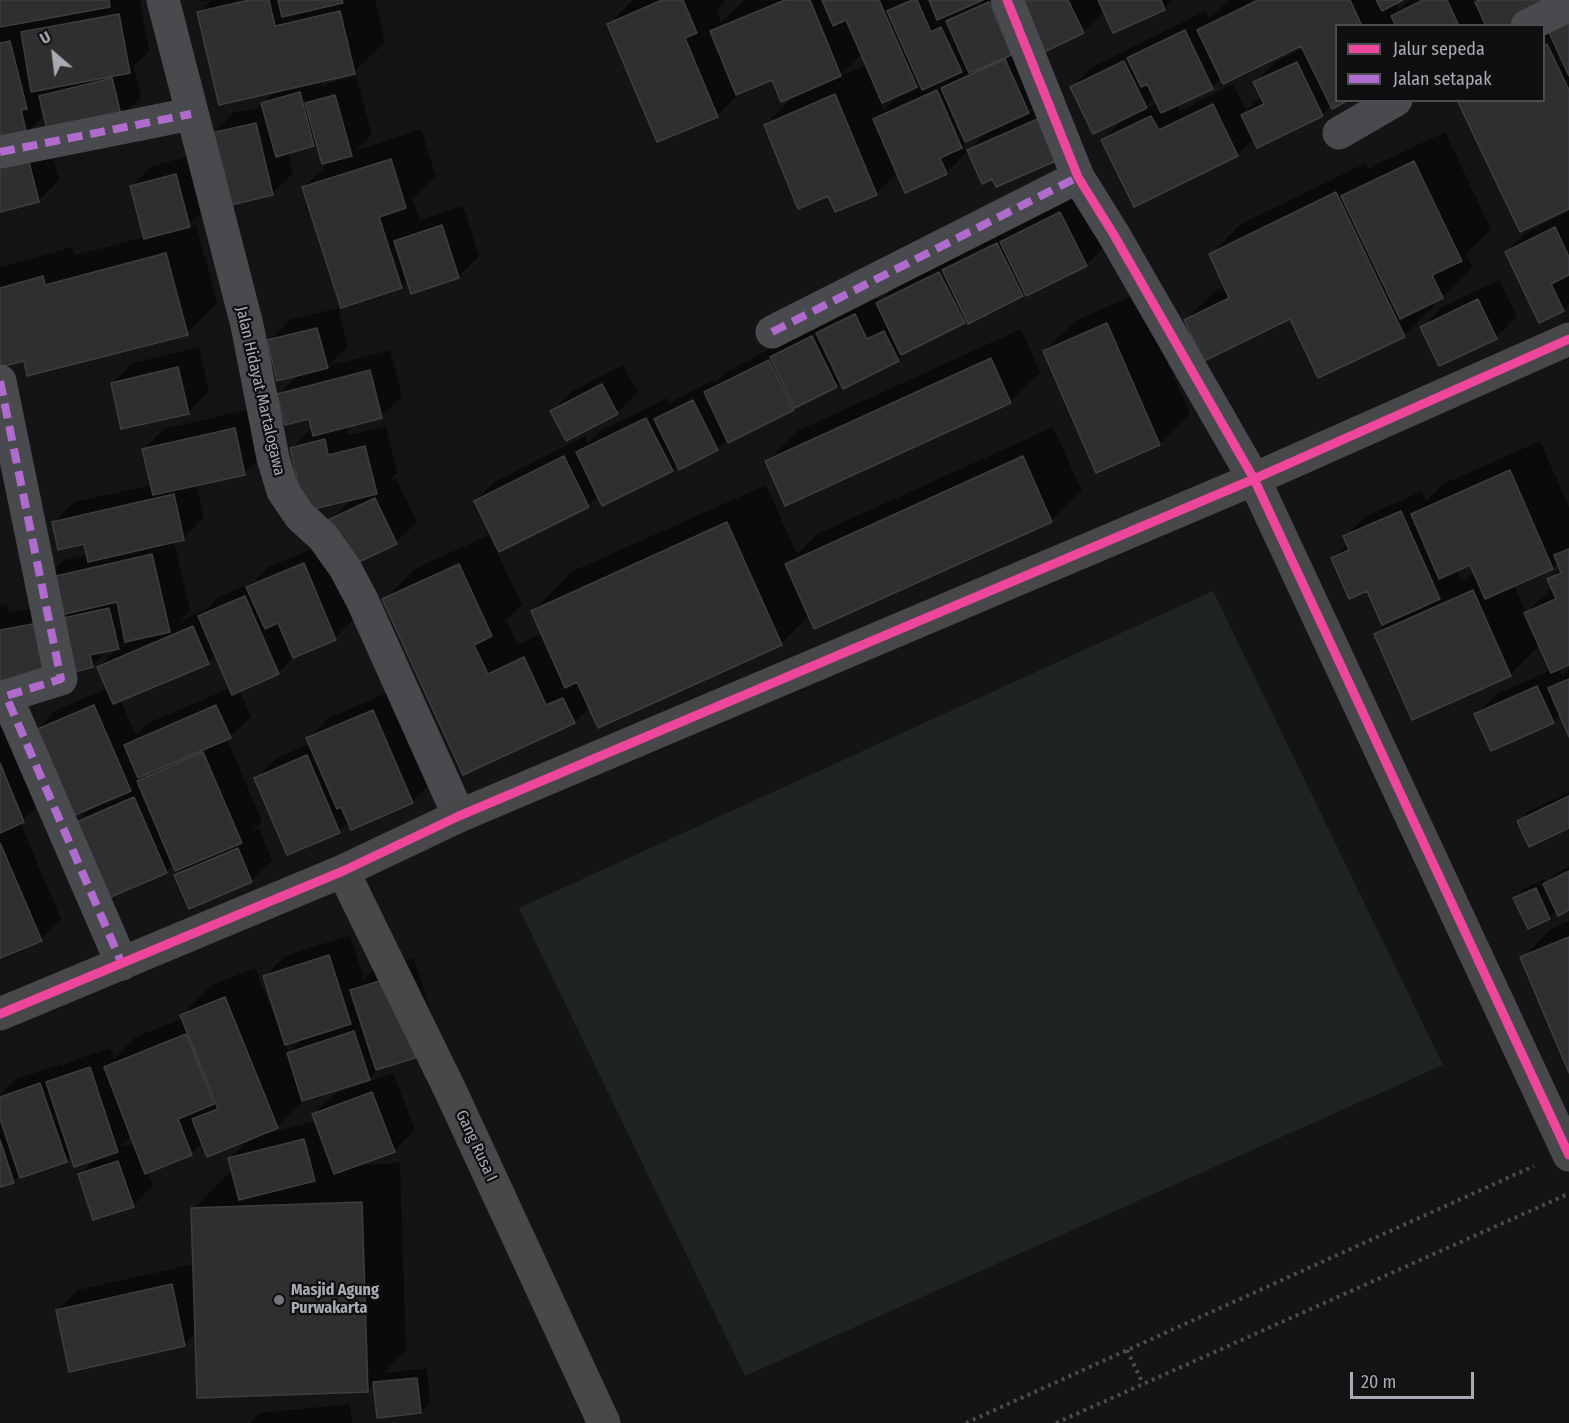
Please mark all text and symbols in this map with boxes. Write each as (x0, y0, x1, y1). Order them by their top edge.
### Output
north arrow (24, 24, 84, 84)
legend (1335, 24, 1545, 102)
text: U (37, 27, 54, 48)
text: Jalur sepeda (1393, 38, 1485, 60)
text: Jalan setapak (1393, 68, 1492, 90)
street label: Jalan Hidayat Martalogawa (231, 304, 289, 478)
street label: Gang Rusa I (451, 1107, 501, 1185)
place label: Masjid Agung Purwakarta (291, 1281, 379, 1319)
marker: Masjid Agung Purwakarta (272, 1293, 286, 1307)
scale bar (1353, 1360, 1478, 1398)
text: 20 m (1361, 1371, 1396, 1393)

